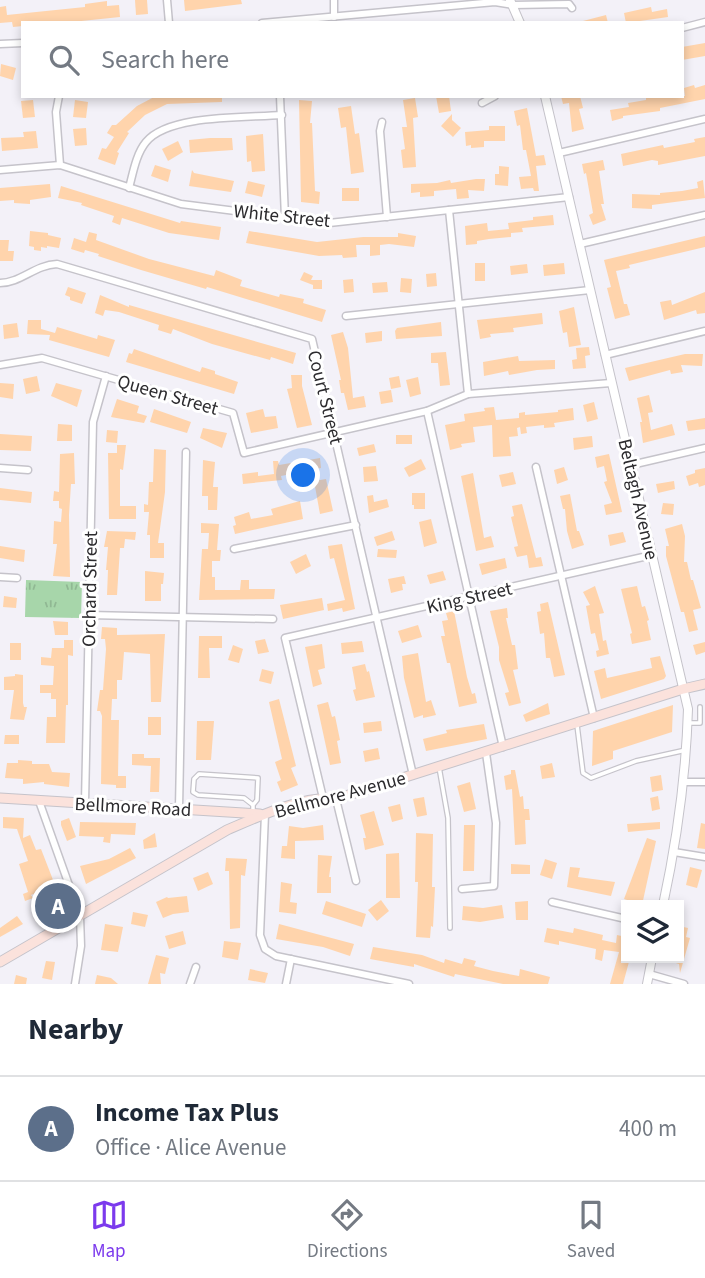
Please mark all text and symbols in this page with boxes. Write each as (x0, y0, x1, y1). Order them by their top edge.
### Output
search box (21, 21, 684, 98)
icon: search (45, 41, 83, 79)
text: Search here (101, 41, 229, 78)
street label: White Street (232, 198, 332, 235)
street label: Court Street (300, 348, 349, 448)
street label: Queen Street (114, 368, 222, 423)
street label: Beltagh Avenue (611, 436, 665, 562)
your location (286, 458, 320, 492)
street label: Orchard Street (76, 530, 105, 647)
street label: King Street (424, 575, 515, 621)
street label: Bellmore Avenue (272, 765, 409, 826)
street label: Bellmore Road (74, 791, 192, 824)
pin: A (35, 880, 81, 932)
map controls (621, 900, 684, 963)
button: layers (621, 900, 684, 963)
text: Nearby (28, 1008, 123, 1051)
text: Income Tax Plus (95, 1094, 279, 1131)
text: A (44, 1112, 58, 1145)
text: 400 m (619, 1112, 677, 1145)
text: Office · Alice Avenue (95, 1131, 286, 1164)
tab: Map (90, 1196, 128, 1265)
tab: Directions (307, 1196, 387, 1265)
tab: Saved (567, 1196, 615, 1265)

